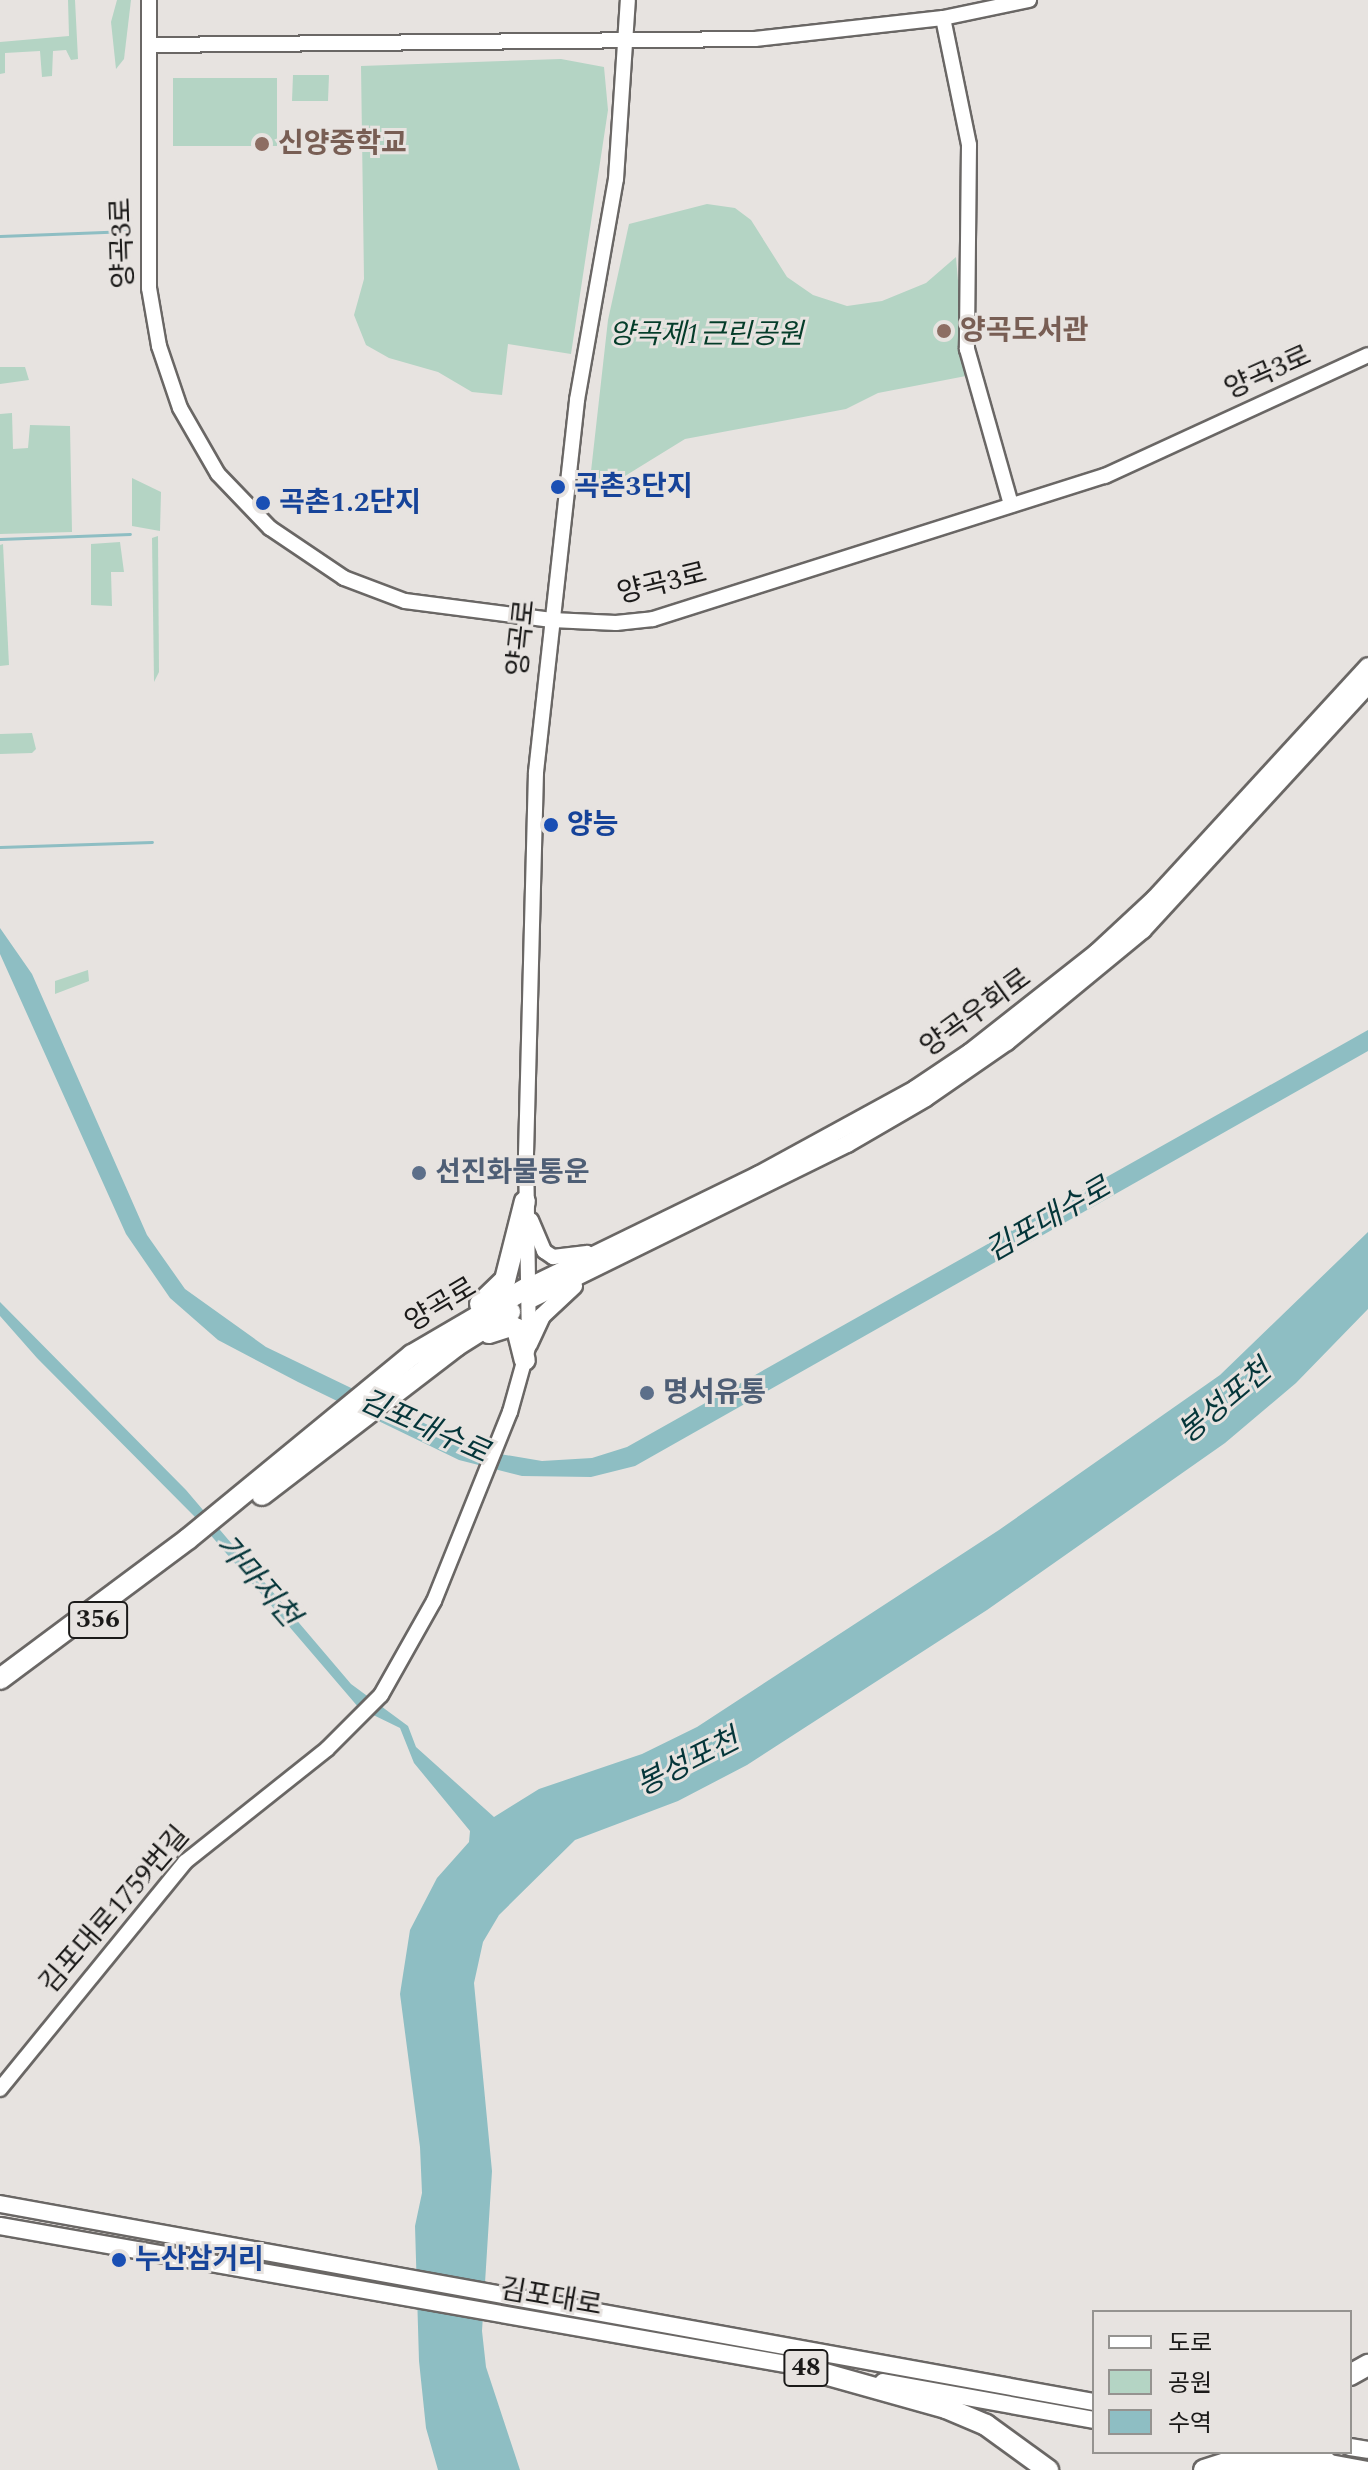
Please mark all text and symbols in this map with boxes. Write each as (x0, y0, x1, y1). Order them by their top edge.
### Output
place label: 신양중학교 (278, 127, 407, 161)
marker: 신양중학교 (253, 135, 271, 153)
street label: 양곡3로 (105, 197, 141, 289)
place label: 양곡도서관 (960, 314, 1089, 348)
park label: 양곡제1근린공원 (609, 318, 803, 352)
marker: 양곡도서관 (935, 322, 953, 340)
street label: 양곡3로 (1219, 339, 1317, 407)
place label: 곡촌3단지 (574, 470, 693, 504)
marker: 곡촌3단지 (549, 478, 567, 496)
place label: 곡촌1.2단지 (279, 486, 421, 520)
marker: 곡촌1.2단지 (254, 494, 272, 512)
street label: 양곡3로 (614, 557, 710, 611)
street label: 양곡로 (501, 598, 543, 678)
place label: 양능 (567, 808, 619, 842)
marker: 양능 (542, 816, 560, 834)
street label: 양곡우회로 (914, 962, 1038, 1064)
place label: 선진화물통운 (435, 1156, 590, 1190)
marker: 선진화물통운 (410, 1164, 428, 1182)
water label: 김포대수로 (979, 1170, 1117, 1270)
street label: 양곡로 (399, 1271, 483, 1339)
water label: 봉성포천 (1171, 1353, 1279, 1451)
place label: 명서유통 (663, 1376, 766, 1410)
water label: 김포대수로 (354, 1382, 494, 1472)
marker: 명서유통 (638, 1384, 656, 1402)
water label: 가마지천 (207, 1528, 307, 1634)
road number: 356 (68, 1598, 128, 1642)
water label: 봉성포천 (631, 1722, 745, 1804)
street label: 김포대로1759번길 (33, 1820, 197, 2000)
place label: 누산삼거리 (135, 2243, 264, 2277)
marker: 누산삼거리 (110, 2251, 128, 2269)
street label: 김포대로 (497, 2273, 605, 2323)
legend (1092, 2310, 1352, 2454)
text: 도로 (1168, 2326, 1212, 2362)
road number: 48 (782, 2346, 830, 2390)
text: 공원 (1168, 2366, 1212, 2402)
text: 수역 (1168, 2406, 1212, 2442)

